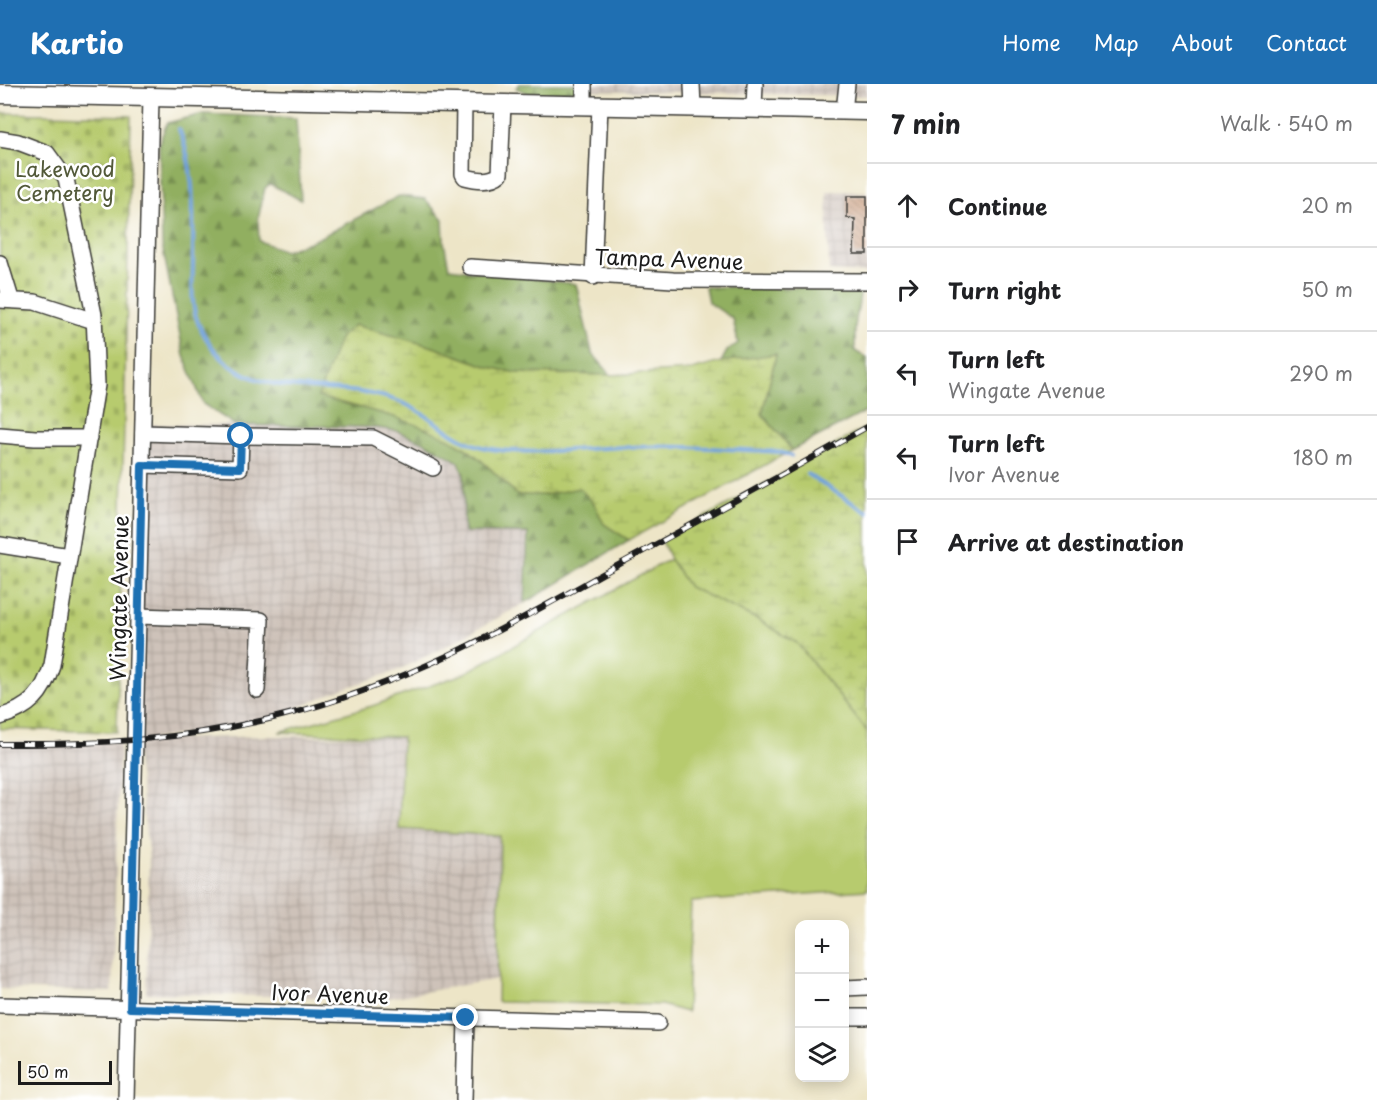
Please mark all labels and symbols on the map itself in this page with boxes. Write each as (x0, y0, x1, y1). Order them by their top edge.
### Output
park label: Lakewood Cemetery (15, 152, 115, 208)
street label: Tampa Avenue (594, 239, 744, 277)
route start (227, 422, 253, 448)
street label: Wingate Avenue (101, 515, 135, 681)
street label: Ivor Avenue (271, 975, 389, 1011)
route end (452, 1004, 478, 1030)
scale bar (18, 1058, 112, 1086)

